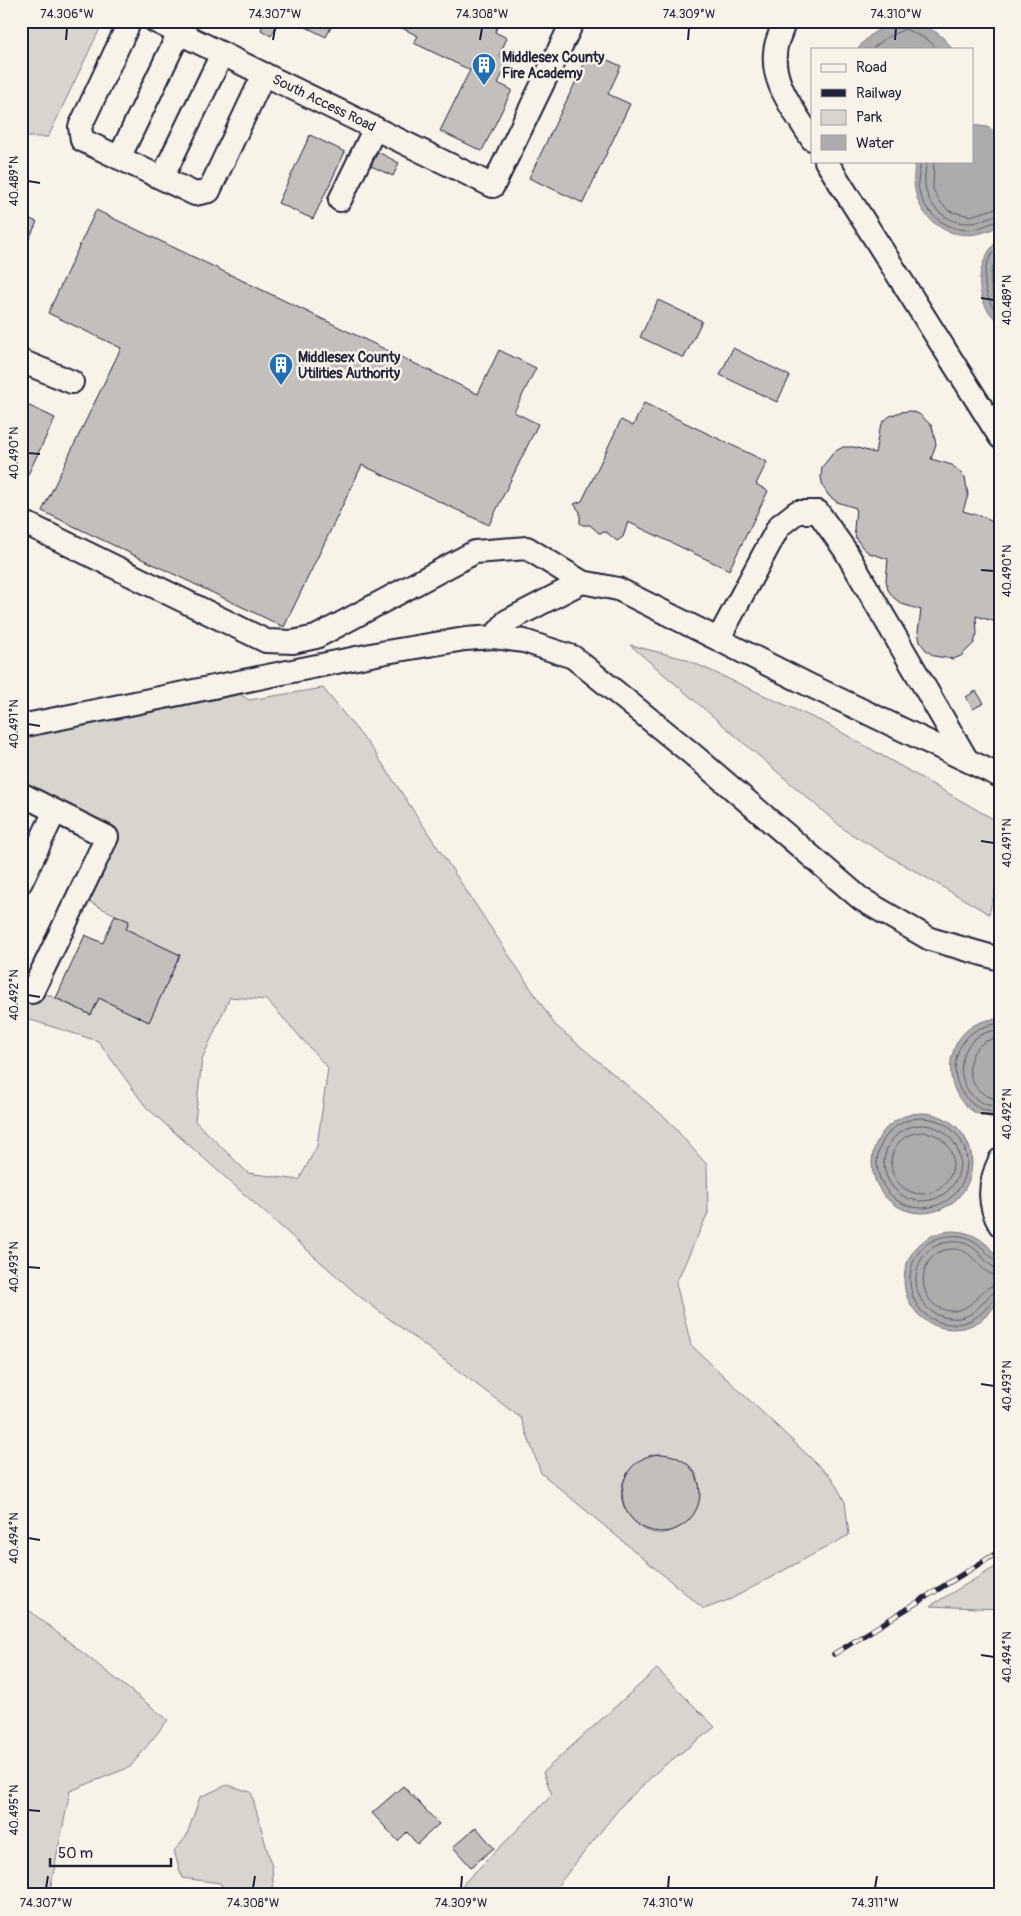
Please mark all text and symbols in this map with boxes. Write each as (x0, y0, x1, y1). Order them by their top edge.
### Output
text: 74.306°W (40, 7, 94, 22)
text: 74.307°W (249, 7, 301, 22)
text: 74.308°W (456, 7, 508, 22)
text: 74.309°W (663, 7, 715, 22)
text: 74.310°W (870, 7, 922, 22)
legend (811, 48, 974, 162)
place label: Middlesex County Fire Academy (502, 49, 604, 82)
building icon: Middlesex County Fire Academy (471, 52, 497, 86)
text: Road (856, 58, 887, 77)
street label: South Access Road (270, 71, 379, 135)
text: Railway (856, 84, 902, 103)
text: Park (856, 108, 883, 127)
text: Water (856, 134, 895, 153)
text: 40.489°N (7, 156, 22, 206)
text: 40.489°N (1000, 275, 1015, 325)
place label: Middlesex County Utilities Authority (298, 349, 400, 382)
building icon: Middlesex County Utilities Authority (268, 352, 294, 386)
text: 40.490°N (7, 427, 22, 479)
text: 40.490°N (1000, 545, 1015, 597)
text: 40.491°N (7, 700, 22, 748)
text: 40.491°N (1000, 819, 1015, 867)
text: 40.492°N (7, 969, 22, 1021)
text: 40.492°N (1000, 1088, 1015, 1140)
text: 40.493°N (7, 1242, 22, 1293)
text: 40.493°N (1000, 1361, 1015, 1412)
text: 40.494°N (7, 1512, 22, 1564)
text: 40.494°N (1000, 1631, 1015, 1683)
text: 40.495°N (7, 1785, 22, 1835)
scale bar (50, 1836, 171, 1868)
text: 50 m (58, 1844, 93, 1863)
text: 74.307°W (20, 1896, 72, 1911)
text: 74.308°W (227, 1896, 279, 1911)
text: 74.309°W (435, 1896, 487, 1911)
text: 74.310°W (642, 1896, 694, 1911)
text: 74.311°W (851, 1896, 899, 1911)

